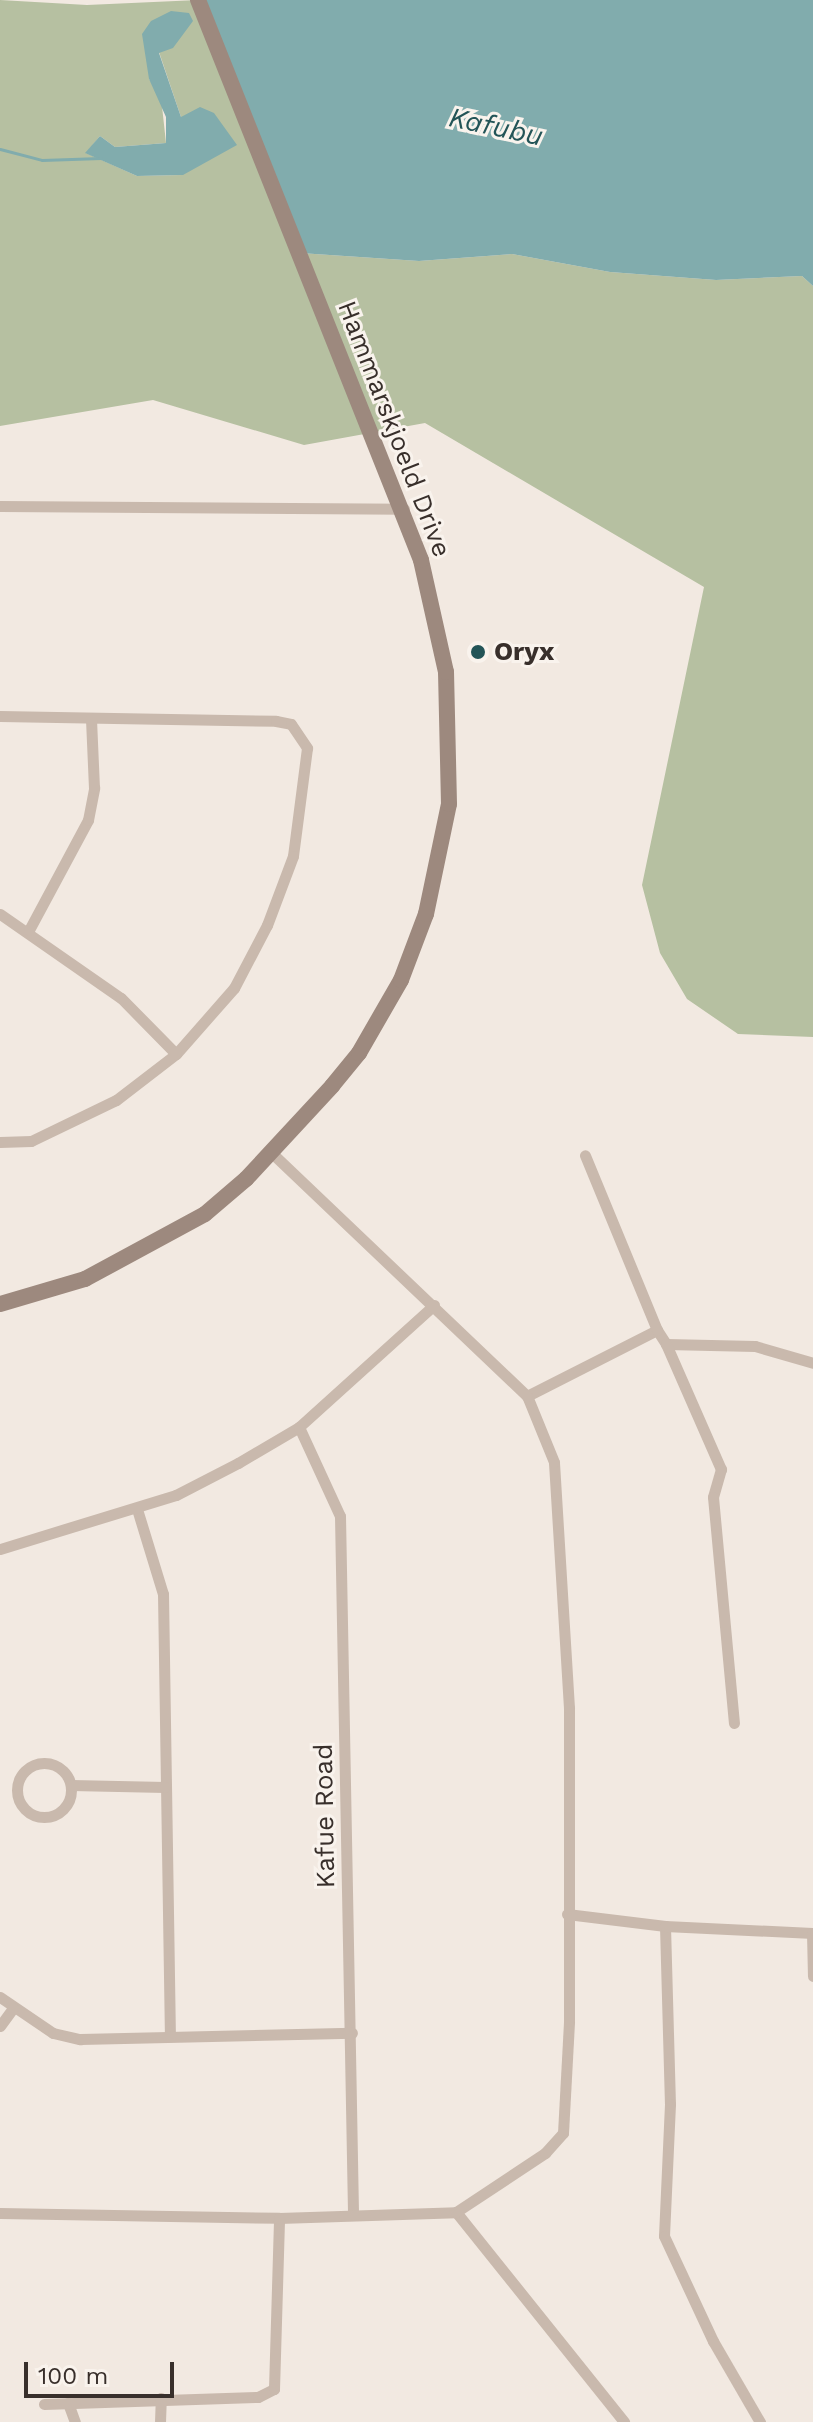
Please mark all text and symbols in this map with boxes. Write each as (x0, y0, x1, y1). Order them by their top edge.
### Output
water label: Kafubu (446, 101, 546, 153)
street label: Hammarskjoeld Drive (331, 297, 457, 561)
place label: Oryx (494, 636, 554, 668)
marker: Oryx (469, 643, 487, 661)
street label: Kafue Road (308, 1743, 342, 1889)
scale bar (28, 2346, 178, 2396)
text: 100 m (38, 2362, 108, 2390)

